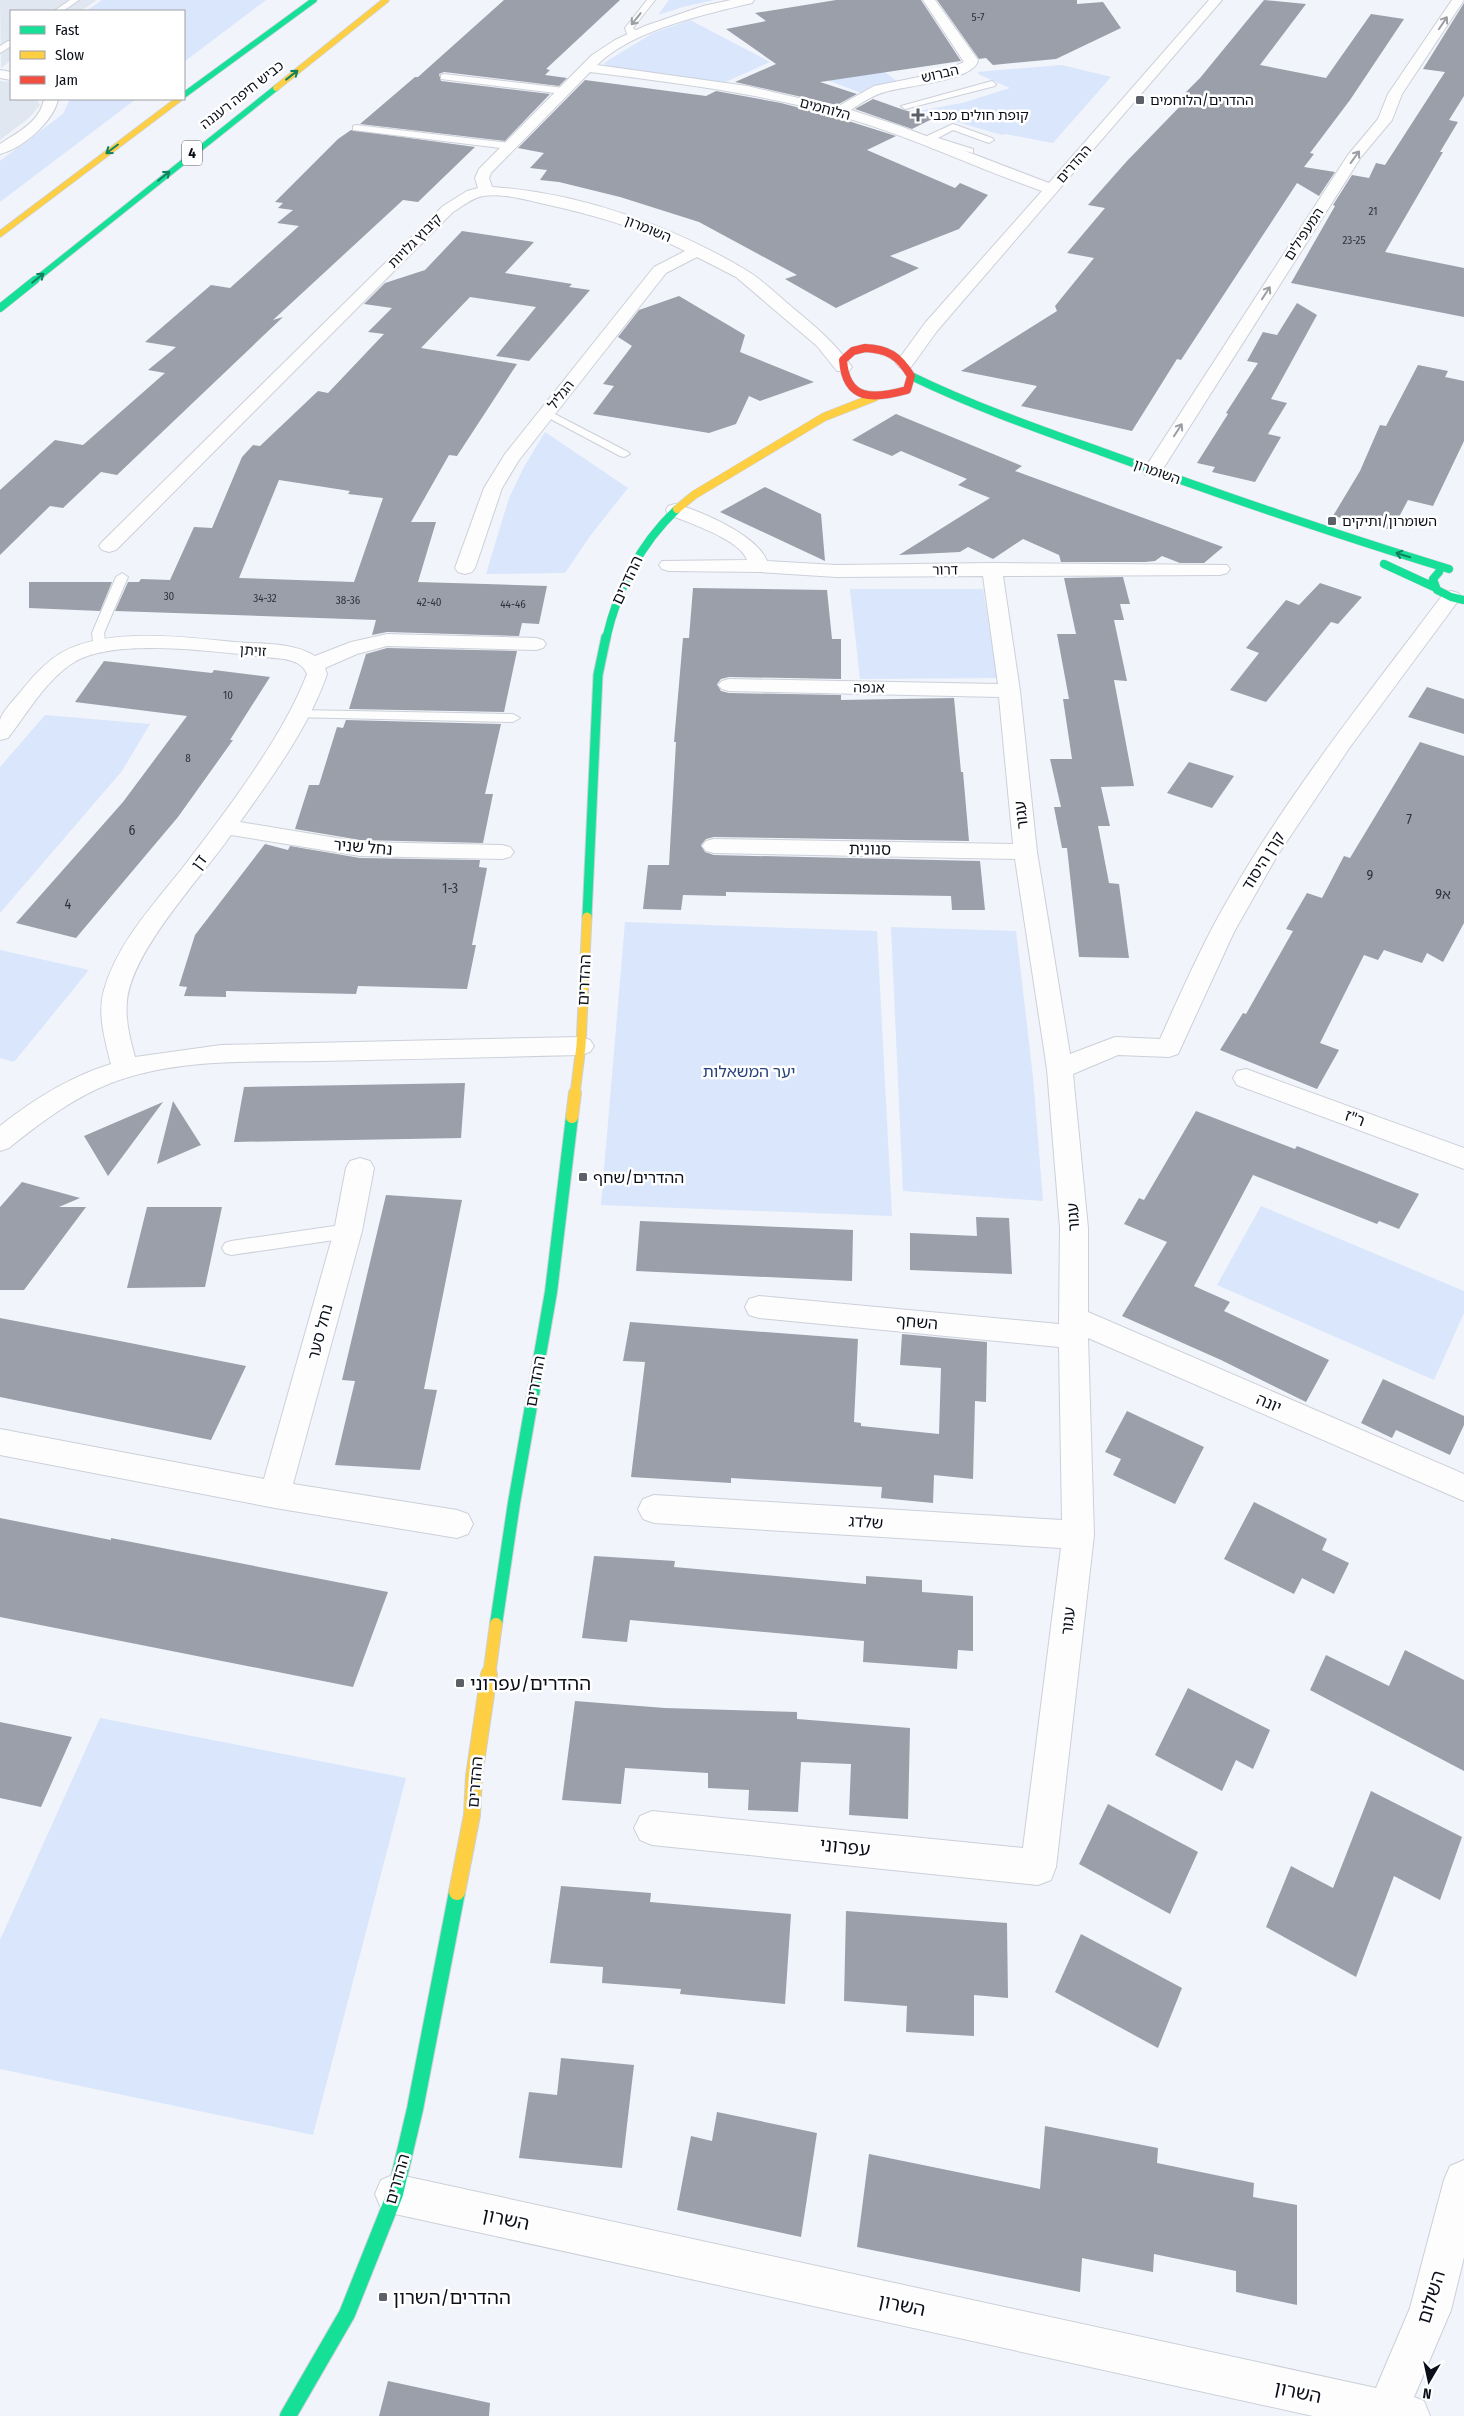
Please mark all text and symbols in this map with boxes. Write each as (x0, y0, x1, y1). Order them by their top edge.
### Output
legend (10, 10, 185, 100)
house number: 5-7 (972, 11, 985, 24)
one-way arrow (630, 12, 641, 25)
one-way arrow (1438, 16, 1448, 30)
text: Fast (55, 21, 79, 39)
text: Slow (55, 46, 84, 64)
street label: כביש חיפה רעננה (197, 57, 287, 133)
street label: הברוש (919, 61, 961, 87)
one-way arrow (285, 69, 298, 80)
text: Jam (55, 71, 78, 89)
place label: ההדרים/הלוחמים (1150, 92, 1254, 109)
street label: הלוחמים (798, 94, 852, 124)
marker: ההדרים/הלוחמים (1134, 94, 1146, 106)
place label: קופת חולים מכבי (929, 107, 1029, 124)
marker: קופת חולים מכבי (911, 108, 925, 122)
road number: 4 (182, 140, 202, 166)
street label: ההדרים (1053, 141, 1095, 187)
one-way arrow (106, 143, 119, 154)
one-way arrow (1349, 151, 1360, 164)
one-way arrow (157, 170, 170, 181)
street label: המעפילים (1281, 204, 1327, 264)
house number: 21 (1369, 205, 1377, 218)
street label: קיבוץ גלויות (384, 210, 446, 272)
street label: השומרון (622, 212, 674, 246)
house number: 23-25 (1342, 234, 1366, 247)
one-way arrow (31, 272, 44, 283)
one-way arrow (1261, 286, 1271, 300)
street label: הגליל (544, 377, 578, 413)
one-way arrow (1173, 423, 1183, 437)
street label: השומרון (1131, 456, 1183, 488)
place label: השומרון/ותיקים (1342, 513, 1437, 530)
marker: השומרון/ותיקים (1326, 515, 1338, 527)
one-way arrow (1395, 550, 1411, 560)
street label: ההדרים (607, 553, 647, 607)
street label: דרור (932, 561, 958, 579)
house number: 30 (164, 590, 175, 603)
house number: 34-32 (253, 592, 277, 605)
house number: 38-36 (336, 594, 361, 607)
house number: 42-40 (416, 596, 442, 609)
house number: 44-46 (500, 598, 526, 611)
street label: זויתן (239, 642, 267, 660)
street label: אנפה (853, 679, 885, 697)
house number: 10 (223, 689, 233, 702)
house number: 8 (185, 752, 191, 765)
street label: עגור (1010, 800, 1032, 830)
house number: 7 (1406, 811, 1412, 828)
house number: 6 (129, 822, 136, 839)
street label: קרן היסוד (1237, 828, 1289, 894)
street label: נחל שניר (333, 835, 393, 859)
street label: סנונית (849, 839, 891, 859)
street label: דן (187, 850, 211, 873)
house number: 9 (1367, 867, 1374, 884)
house number: 1-3 (442, 880, 458, 897)
house number: 9א (1435, 886, 1451, 903)
house number: 4 (65, 896, 72, 913)
street label: ההדרים (573, 954, 595, 1006)
park label: יער המשאלות (703, 1062, 795, 1081)
street label: ר"ז (1342, 1106, 1368, 1130)
place label: ההדרים/שחף (593, 1168, 684, 1187)
marker: ההדרים/שחף (577, 1171, 589, 1183)
street label: עגור (1063, 1202, 1083, 1232)
street label: נחל סער (303, 1302, 337, 1362)
street label: השחף (895, 1311, 939, 1333)
street label: ההדרים (521, 1354, 549, 1408)
street label: יונה (1253, 1389, 1285, 1417)
street label: שלדג (848, 1511, 884, 1533)
street label: עגור (1057, 1606, 1079, 1636)
place label: ההדרים/עפרוני (470, 1672, 591, 1695)
marker: ההדרים/עפרוני (454, 1677, 466, 1689)
street label: ההדרים (463, 1755, 487, 1809)
street label: עפרוני (818, 1833, 872, 1861)
street label: ההדרים (381, 2152, 413, 2206)
street label: השרון (480, 2203, 532, 2235)
street label: השלום (1412, 2268, 1450, 2326)
place label: ההדרים/השרון (393, 2286, 511, 2309)
street label: השרון (876, 2289, 928, 2321)
marker: ההדרים/השרון (377, 2291, 389, 2303)
north arrow (1404, 2356, 1454, 2406)
street label: השרון (1272, 2376, 1324, 2408)
text: N (1422, 2384, 1433, 2402)

